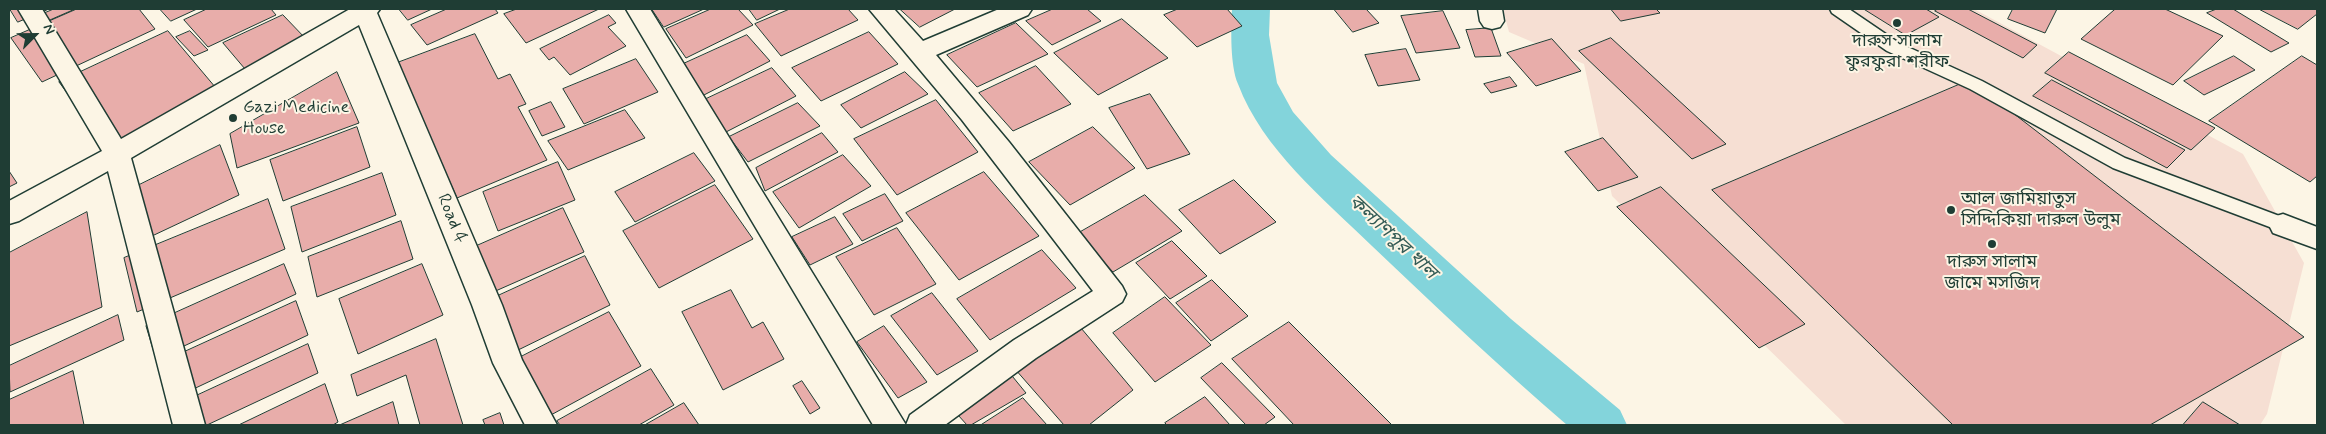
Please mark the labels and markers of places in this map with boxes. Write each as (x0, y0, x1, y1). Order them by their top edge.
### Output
marker: দারুস সালাম ফুরফুরা শরীফ (1891, 17, 1903, 29)
place label: দারুস সালাম ফুরফুরা শরীফ (1845, 31, 1949, 74)
place label: Gazi Medicine House (243, 97, 349, 140)
marker: Gazi Medicine House (227, 112, 239, 124)
place label: আল জামিয়াতুস সিদ্দিকিয়া দারুল উলুম (1961, 189, 2121, 232)
marker: আল জামিয়াতুস সিদ্দিকিয়া দারুল উলুম (1945, 204, 1957, 216)
marker: দারুস সালাম জামে মসজিদ (1986, 238, 1998, 250)
place label: দারুস সালাম জামে মসজিদ (1944, 252, 2040, 294)

